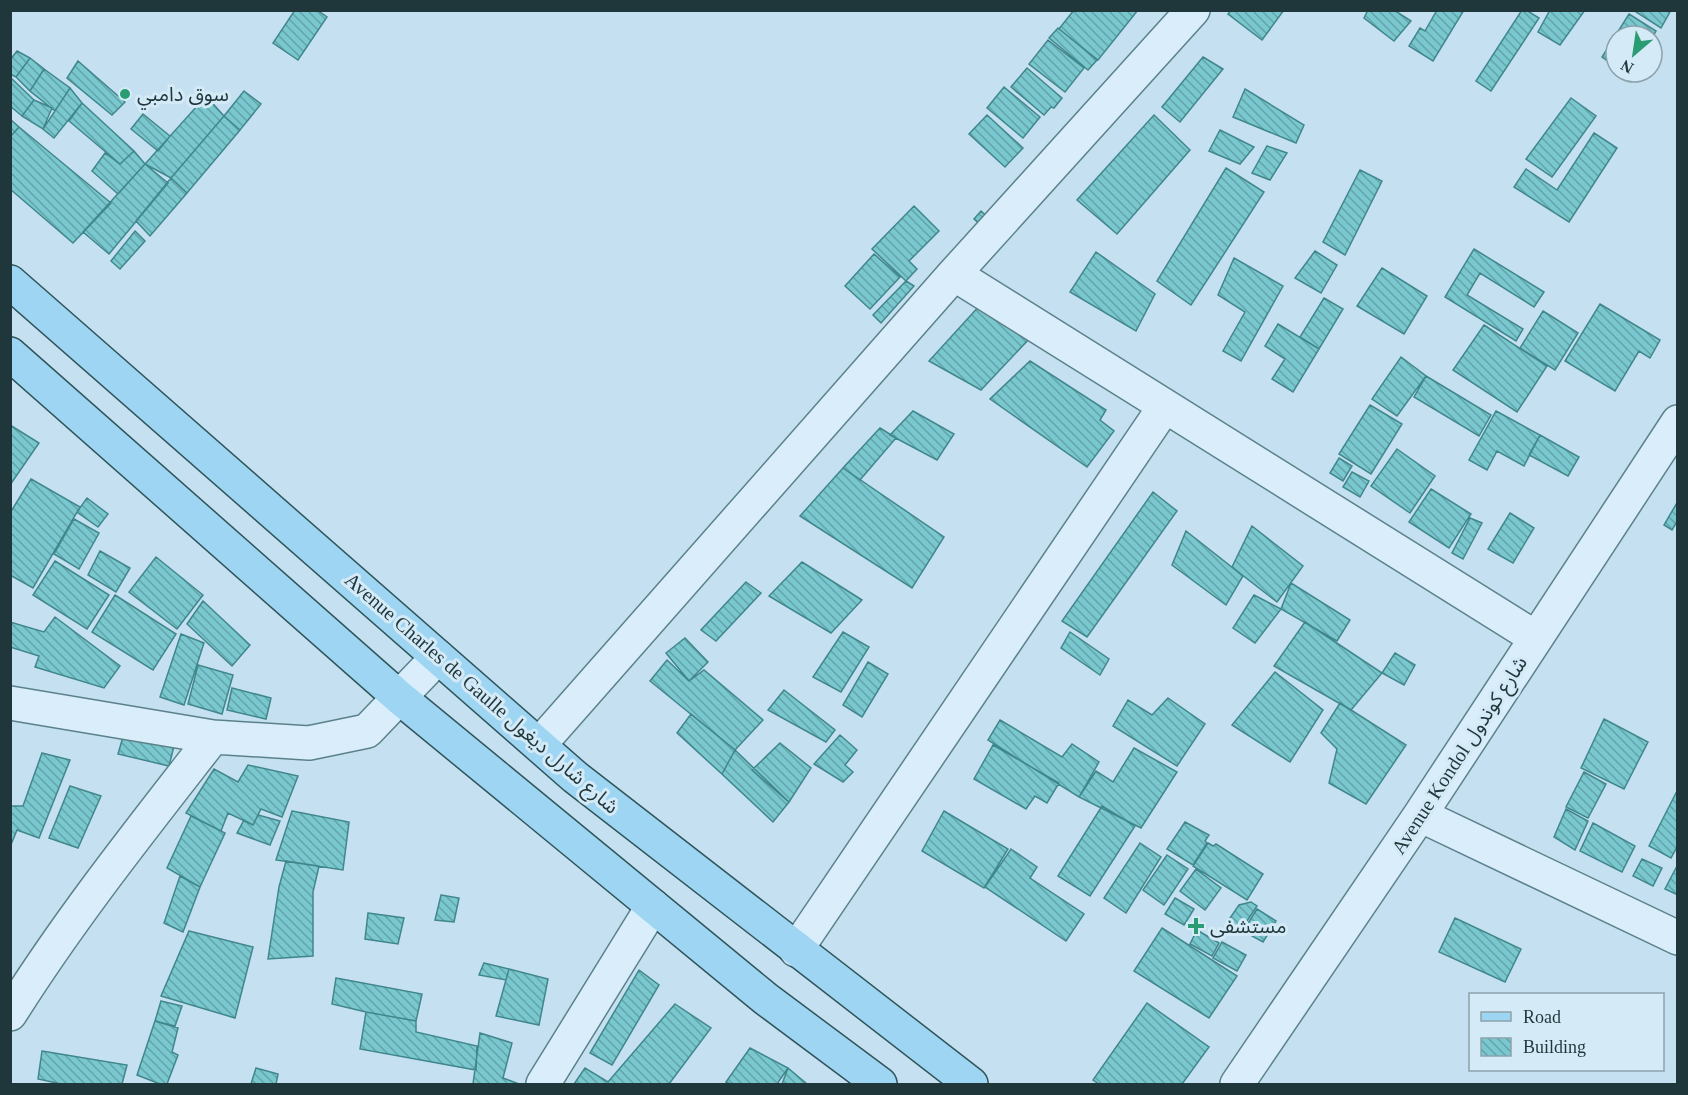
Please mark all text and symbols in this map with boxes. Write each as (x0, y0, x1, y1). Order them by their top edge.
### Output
north arrow (1604, 24, 1664, 84)
text: N (1617, 56, 1636, 77)
place label: سوق دامبي (137, 83, 229, 110)
marker: سوق دامبي (118, 87, 132, 101)
street label: Avenue Charles de Gaulle شارع شارل ديغول (338, 568, 623, 821)
street label: Avenue Kondol شارع كوندول (1387, 652, 1535, 860)
place label: مستشفى (1210, 915, 1287, 938)
marker: مستشفى (1187, 917, 1205, 935)
legend (1469, 993, 1664, 1071)
text: Road (1523, 1007, 1561, 1027)
text: Building (1523, 1037, 1586, 1057)

